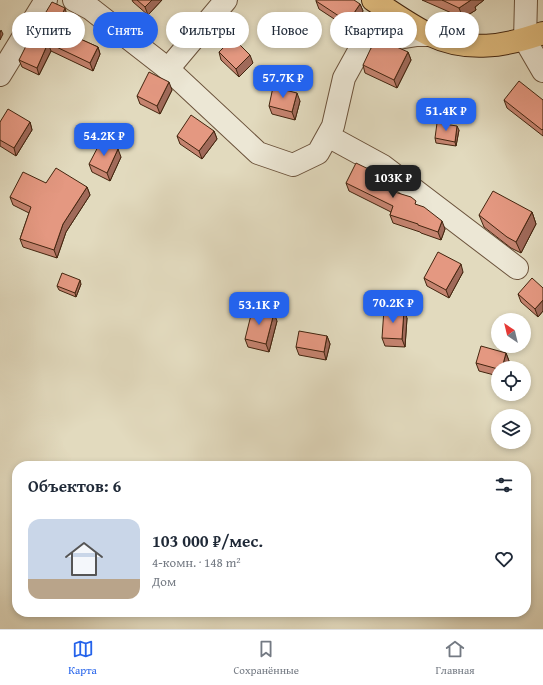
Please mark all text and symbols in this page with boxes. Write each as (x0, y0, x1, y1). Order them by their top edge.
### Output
chip: Купить (12, 12, 85, 48)
chip: Снять (93, 12, 158, 48)
chip: Фильтры (166, 12, 249, 48)
chip: Новое (257, 12, 322, 48)
chip: Квартира (330, 12, 417, 48)
chip: Дом (425, 12, 479, 48)
pin: 57.7K ₽ (246, 65, 320, 99)
text: 57.7K ₽ (262, 68, 304, 87)
pin: 51.4K ₽ (409, 98, 483, 132)
text: 51.4K ₽ (425, 101, 467, 120)
pin: 54.2K ₽ (67, 123, 141, 157)
text: 54.2K ₽ (83, 126, 125, 145)
pin: 103K ₽ (360, 165, 426, 199)
text: 103K ₽ (374, 168, 412, 187)
pin: 70.2K ₽ (356, 290, 430, 324)
pin: 53.1K ₽ (222, 292, 296, 326)
text: 70.2K ₽ (372, 293, 414, 312)
text: 53.1K ₽ (238, 295, 280, 314)
north arrow (491, 313, 531, 353)
map controls (491, 313, 531, 449)
button: locate (491, 361, 531, 401)
button: layers (491, 409, 531, 449)
text: Объектов: 6 (28, 473, 121, 498)
icon: filters (493, 474, 515, 496)
text: 103 000 ₽/мес. (152, 528, 263, 553)
icon: home (60, 535, 108, 583)
icon: heart (493, 548, 515, 570)
text: 4-комн. · 148 m² (152, 553, 241, 572)
text: Дом (152, 572, 176, 591)
tab: Карта (68, 638, 97, 678)
tab: Сохранённые (233, 638, 299, 678)
tab: Главная (436, 638, 475, 678)

